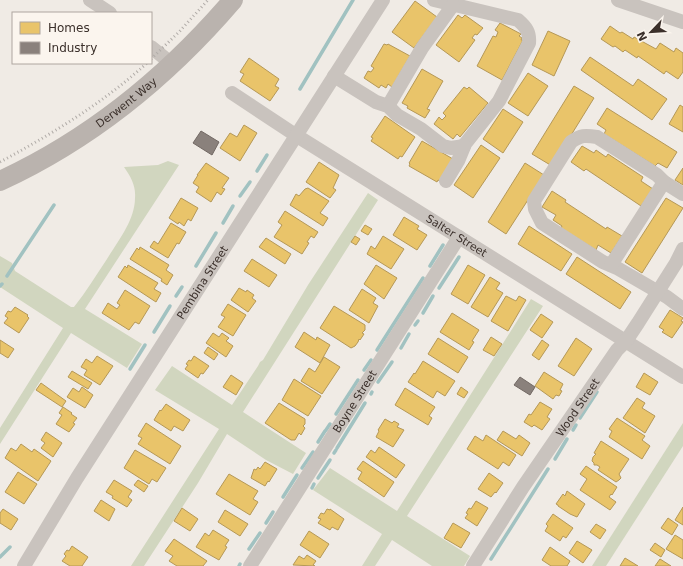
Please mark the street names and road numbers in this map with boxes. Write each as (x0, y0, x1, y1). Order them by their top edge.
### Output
street label: Derwent Way (93, 75, 160, 131)
street label: Salter Street (423, 212, 490, 260)
street label: Pembina Street (174, 243, 231, 322)
street label: Boyne Street (330, 367, 380, 435)
street label: Wood Street (554, 376, 603, 439)

